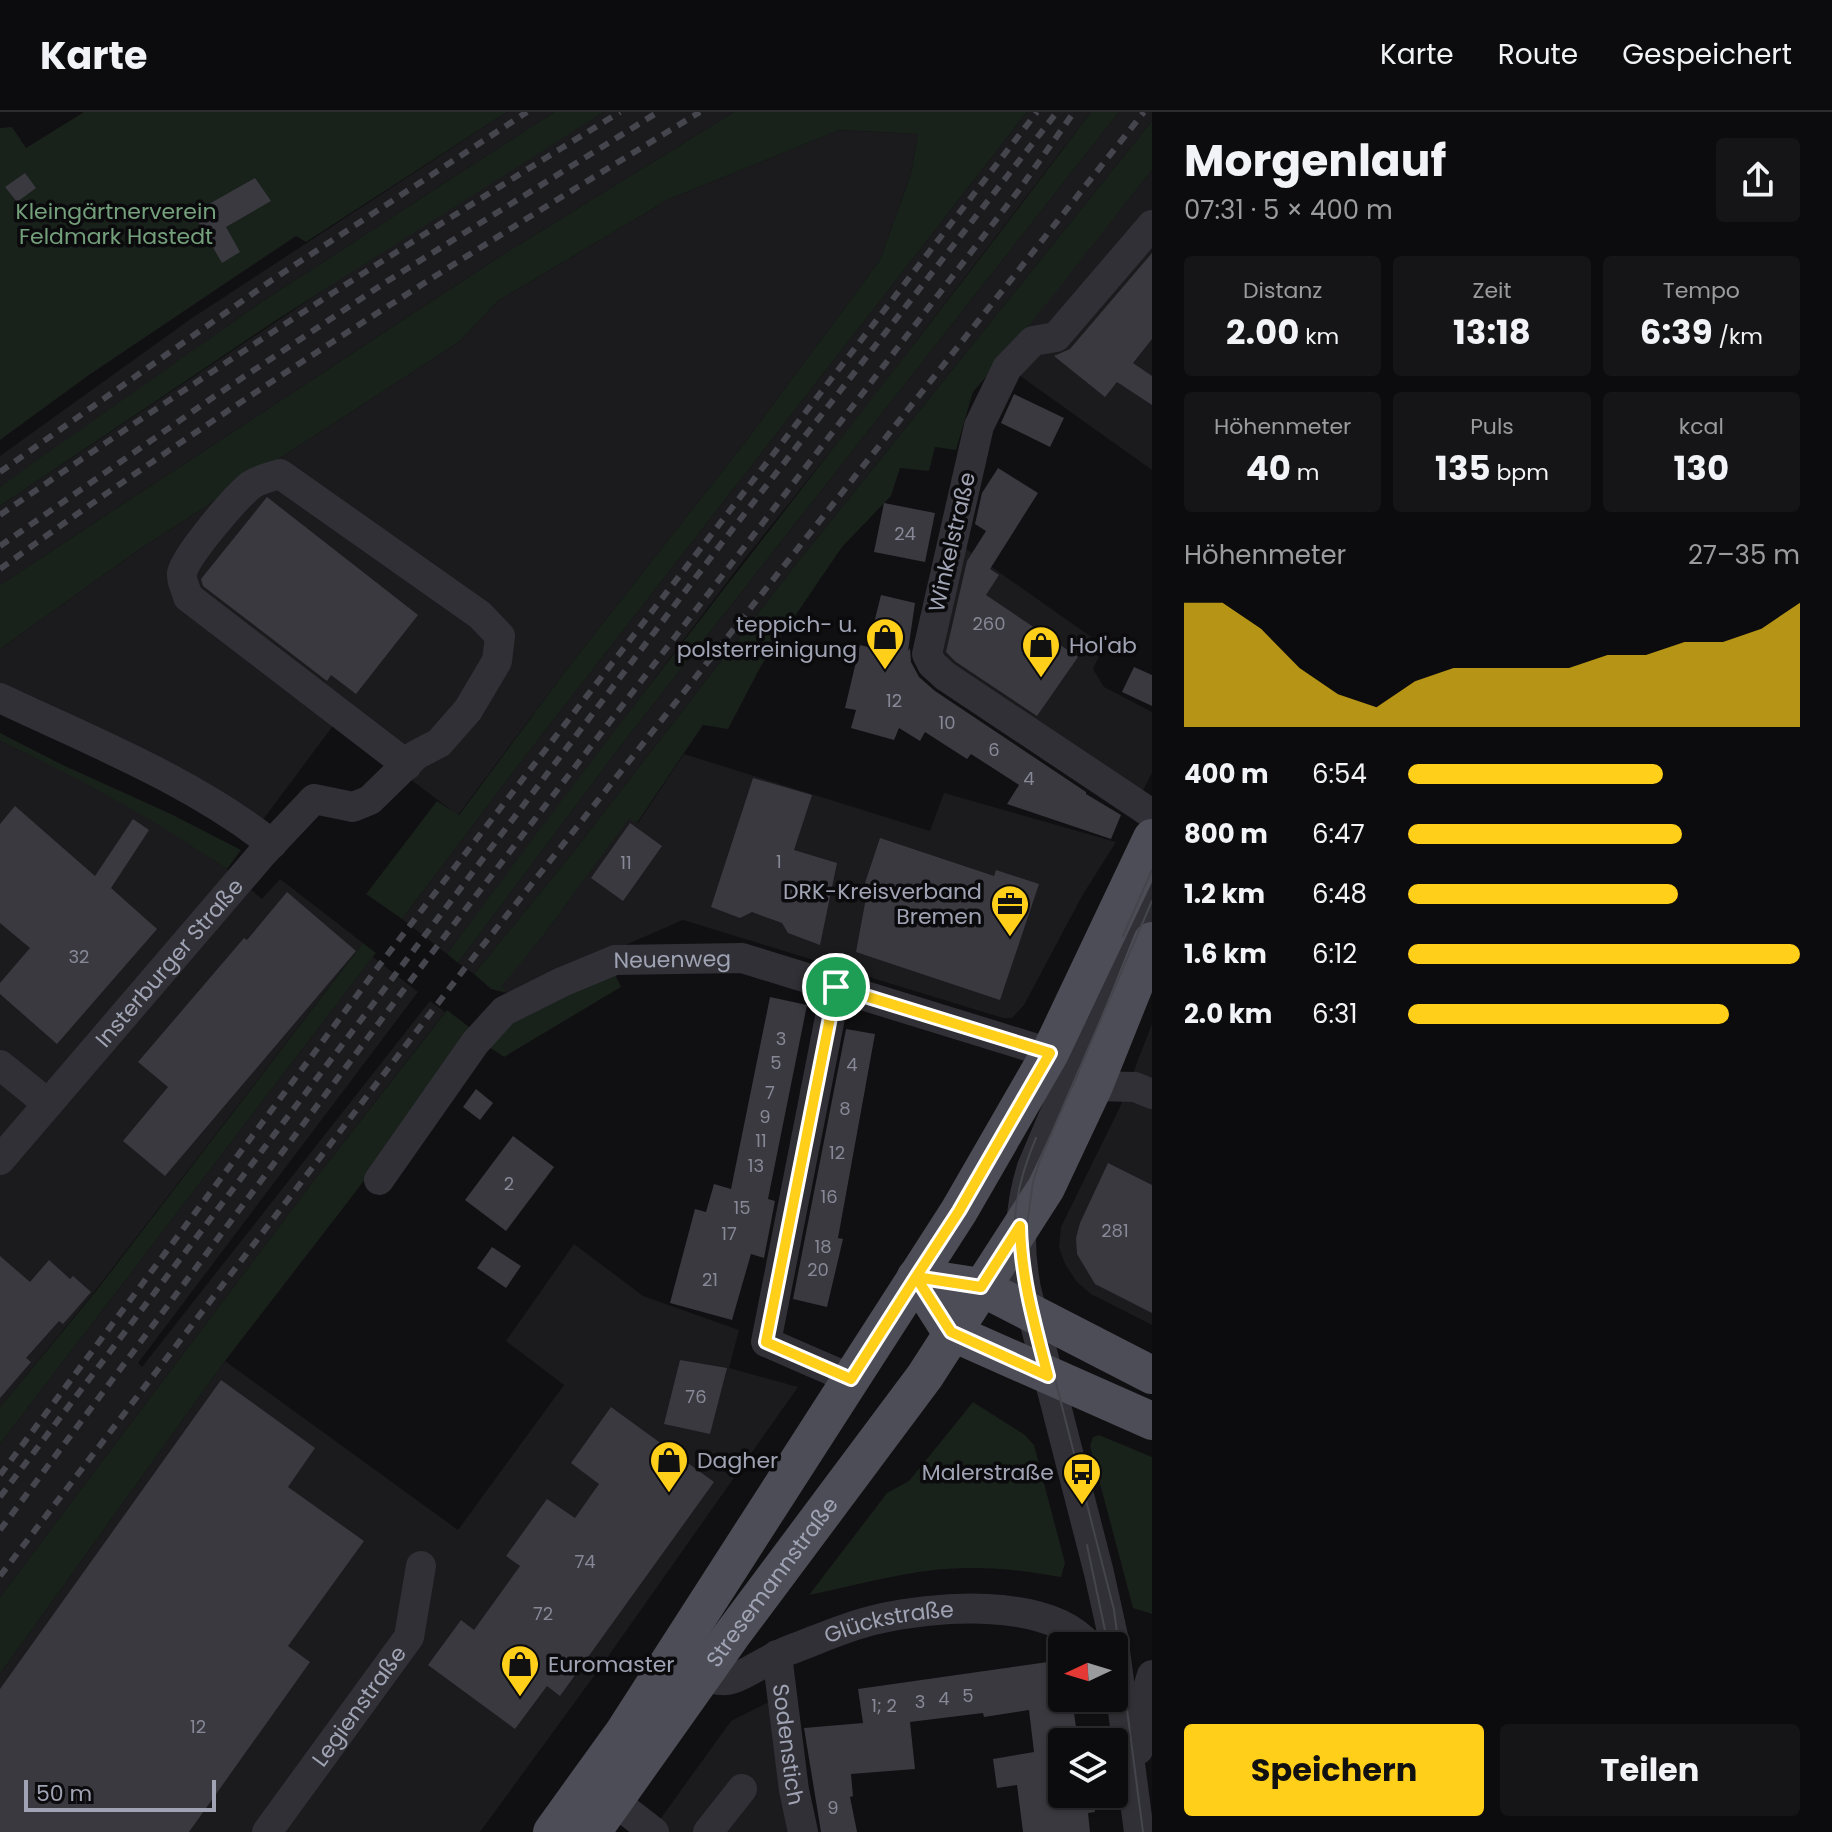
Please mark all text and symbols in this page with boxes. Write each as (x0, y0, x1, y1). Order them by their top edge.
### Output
text: Karte (40, 29, 147, 82)
text: Karte (1380, 35, 1454, 74)
text: Route (1498, 35, 1578, 74)
text: Gespeichert (1622, 35, 1792, 74)
text: Morgenlauf (1184, 130, 1446, 191)
button: share (1716, 138, 1800, 222)
text: 07:31 · 5 × 400 m (1184, 192, 1393, 228)
park label: Kleingärtnerverein Feldmark Hastedt (16, 196, 216, 252)
text: Distanz (1243, 275, 1322, 306)
text: Zeit (1473, 275, 1511, 306)
text: Tempo (1663, 275, 1740, 306)
text: 2.00 (1226, 308, 1299, 356)
text: 13:18 (1453, 308, 1531, 356)
text: 6:39 (1640, 308, 1713, 356)
text: km (1299, 321, 1339, 352)
text: /km (1713, 321, 1763, 352)
text: Höhenmeter (1214, 411, 1351, 442)
text: Puls (1470, 411, 1514, 442)
text: kcal (1679, 411, 1724, 442)
text: 40 (1246, 444, 1291, 492)
text: 135 (1435, 444, 1491, 492)
text: 130 (1674, 444, 1729, 492)
text: m (1291, 457, 1320, 488)
text: bpm (1491, 457, 1549, 488)
street label: Winkelstraße (921, 469, 983, 615)
house number: 24 (894, 521, 916, 546)
text: Höhenmeter (1184, 537, 1346, 573)
text: 27–35 m (1688, 537, 1800, 573)
place label: teppich- u. polsterreinigung (677, 609, 857, 665)
house number: 260 (972, 611, 1006, 636)
shop icon: teppich- u. polsterreinigung (864, 616, 906, 671)
shop icon: Hol'ab (1020, 624, 1062, 679)
place label: Hol'ab (1069, 630, 1137, 661)
house number: 12 (886, 688, 902, 713)
house number: 10 (938, 710, 956, 735)
house number: 6 (988, 737, 1000, 762)
text: 400 m (1184, 756, 1269, 792)
text: 6:54 (1312, 756, 1367, 792)
house number: 4 (1023, 766, 1035, 791)
text: 800 m (1184, 816, 1268, 852)
text: 6:47 (1312, 816, 1365, 852)
house number: 1 (776, 849, 782, 874)
house number: 11 (620, 850, 632, 875)
street label: Insterburger Straße (88, 871, 250, 1054)
place label: DRK-Kreisverband Bremen (783, 876, 982, 932)
text: 1.2 km (1184, 876, 1265, 912)
text: 6:48 (1312, 876, 1367, 912)
office icon: DRK-Kreisverband Bremen (989, 883, 1031, 938)
text: 1.6 km (1184, 936, 1267, 972)
text: 6:12 (1312, 936, 1357, 972)
street label: Neuenweg (613, 943, 731, 976)
house number: 32 (69, 944, 89, 969)
pin (802, 953, 870, 1021)
icon: arrive (814, 965, 858, 1009)
text: 2.0 km (1184, 996, 1272, 1032)
text: 6:31 (1312, 996, 1358, 1032)
house number: 3 (776, 1026, 786, 1051)
house number: 5 (770, 1050, 782, 1075)
house number: 4 (846, 1052, 858, 1077)
house number: 7 (765, 1080, 775, 1105)
house number: 8 (839, 1096, 851, 1121)
house number: 9 (759, 1104, 771, 1129)
house number: 11 (755, 1128, 767, 1153)
house number: 12 (829, 1140, 845, 1165)
house number: 13 (748, 1153, 764, 1178)
house number: 2 (504, 1171, 514, 1196)
house number: 16 (820, 1184, 838, 1209)
house number: 15 (733, 1195, 751, 1220)
house number: 281 (1101, 1218, 1129, 1243)
house number: 17 (721, 1221, 737, 1246)
house number: 18 (814, 1234, 832, 1259)
house number: 20 (807, 1257, 829, 1282)
house number: 21 (702, 1267, 718, 1292)
house number: 76 (685, 1384, 707, 1409)
shop icon: Dagher (648, 1439, 690, 1494)
place label: Dagher (697, 1445, 778, 1476)
bus stop icon: Malerstraße (1061, 1451, 1103, 1506)
place label: Malerstraße (922, 1457, 1054, 1488)
street label: Stresemannstraße (698, 1490, 845, 1673)
house number: 74 (574, 1549, 596, 1574)
street label: Glückstraße (819, 1593, 955, 1651)
house number: 72 (533, 1601, 553, 1626)
north arrow (1048, 1632, 1128, 1712)
map controls (1048, 1632, 1128, 1808)
street label: Legienstraße (304, 1639, 413, 1773)
shop icon: Euromaster (499, 1643, 541, 1698)
place label: Euromaster (548, 1649, 675, 1680)
street label: Sodenstich (765, 1682, 812, 1808)
house number: 5 (962, 1683, 974, 1708)
house number: 4 (938, 1686, 950, 1711)
house number: 3 (915, 1689, 925, 1714)
house number: 1; 2 (871, 1693, 897, 1718)
house number: 12 (190, 1714, 206, 1739)
button: Speichern (1184, 1724, 1484, 1816)
button: Teilen (1500, 1724, 1800, 1816)
button: layers (1048, 1728, 1128, 1808)
scale bar (24, 1776, 216, 1812)
text: 50 m (36, 1778, 92, 1809)
house number: 9 (827, 1795, 839, 1820)

